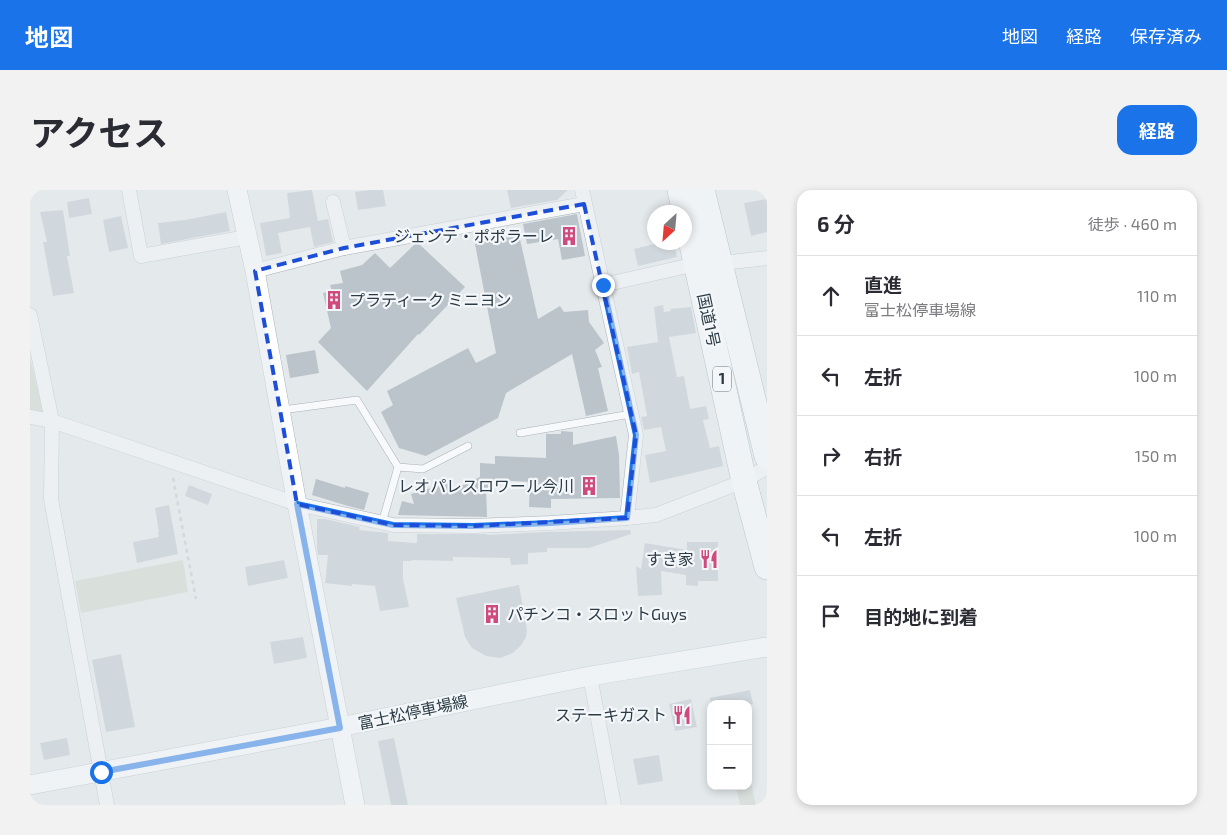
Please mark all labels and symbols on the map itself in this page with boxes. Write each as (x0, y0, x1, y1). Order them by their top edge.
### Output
north arrow (647, 205, 692, 250)
building icon: ジェンテ・ポポラーレ (558, 225, 580, 247)
place label: ジェンテ・ポポラーレ (394, 226, 554, 245)
route end (592, 274, 615, 297)
building icon: プラティーク ミニヨン (323, 289, 345, 311)
place label: プラティーク ミニヨン (349, 290, 512, 309)
street label: 国道1号 (695, 291, 724, 348)
road number: 1 (713, 366, 731, 392)
building icon: レオパレスロワール今川 (578, 475, 600, 497)
place label: レオパレスロワール今川 (398, 476, 574, 495)
restaurant icon: すき家 (698, 548, 720, 570)
place label: すき家 (646, 549, 694, 568)
building icon: パチンコ・スロットGuys (481, 603, 503, 625)
place label: パチンコ・スロットGuys (507, 604, 687, 623)
street label: 富士松停車場線 (356, 691, 470, 732)
restaurant icon: ステーキガスト (671, 704, 693, 726)
place label: ステーキガスト (555, 705, 667, 724)
route start (90, 761, 113, 784)

